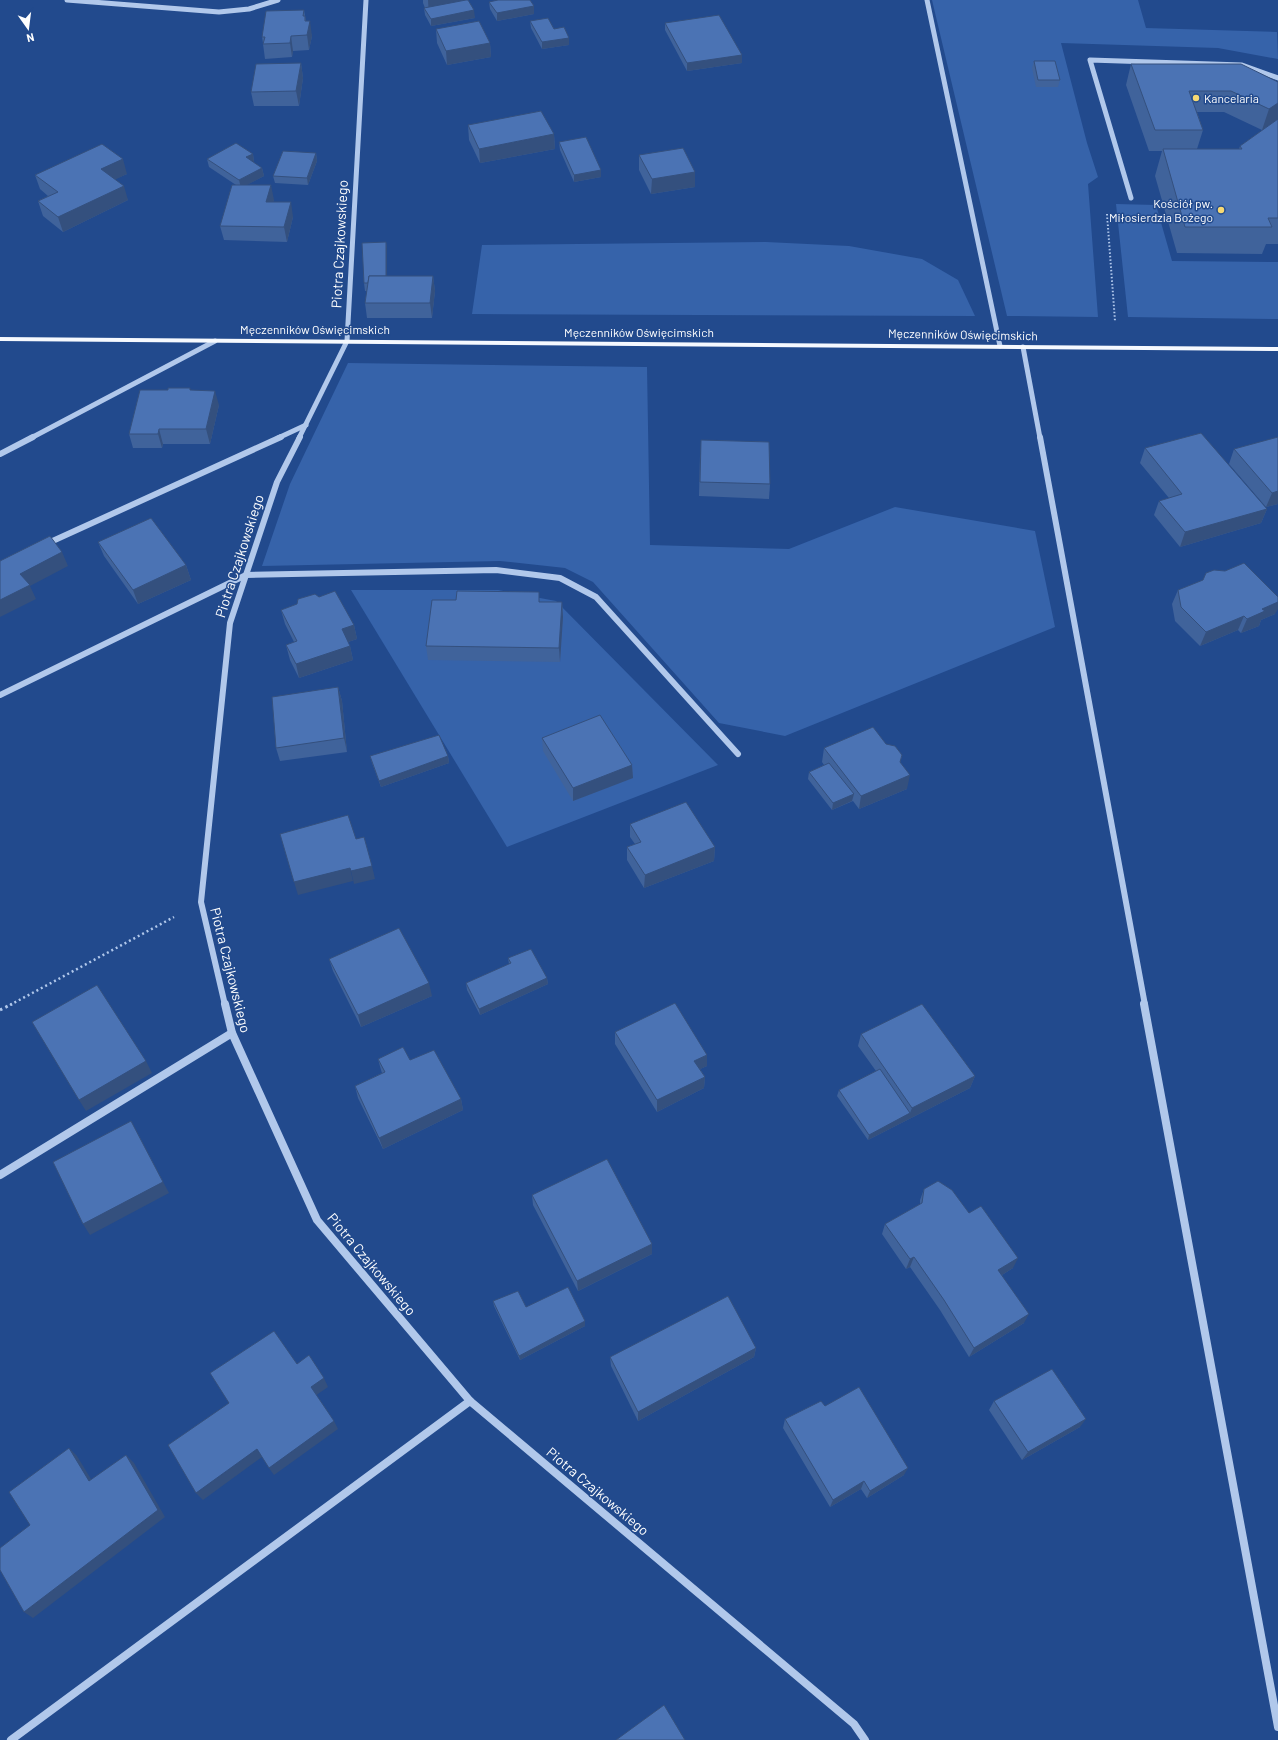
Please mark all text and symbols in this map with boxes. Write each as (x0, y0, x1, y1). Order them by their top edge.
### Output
north arrow (8, 8, 48, 48)
text: N (25, 31, 36, 45)
place label: Kancelaria (1204, 91, 1259, 105)
marker: Kancelaria (1191, 93, 1201, 103)
street label: Piotra Czajkowskiego (327, 179, 351, 309)
place label: Kościół pw. Miłosierdzia Bożego (1109, 196, 1213, 224)
marker: Kościół pw. Miłosierdzia Bożego (1216, 205, 1226, 215)
street label: Męczenników Oświęcimskich (240, 322, 390, 336)
street label: Męczenników Oświęcimskich (564, 325, 714, 339)
street label: Męczenników Oświęcimskich (888, 326, 1038, 342)
street label: Piotra Czajkowskiego (211, 492, 267, 620)
street label: Piotra Czajkowskiego (207, 906, 255, 1034)
street label: Piotra Czajkowskiego (324, 1209, 420, 1319)
street label: Piotra Czajkowskiego (543, 1443, 653, 1539)

